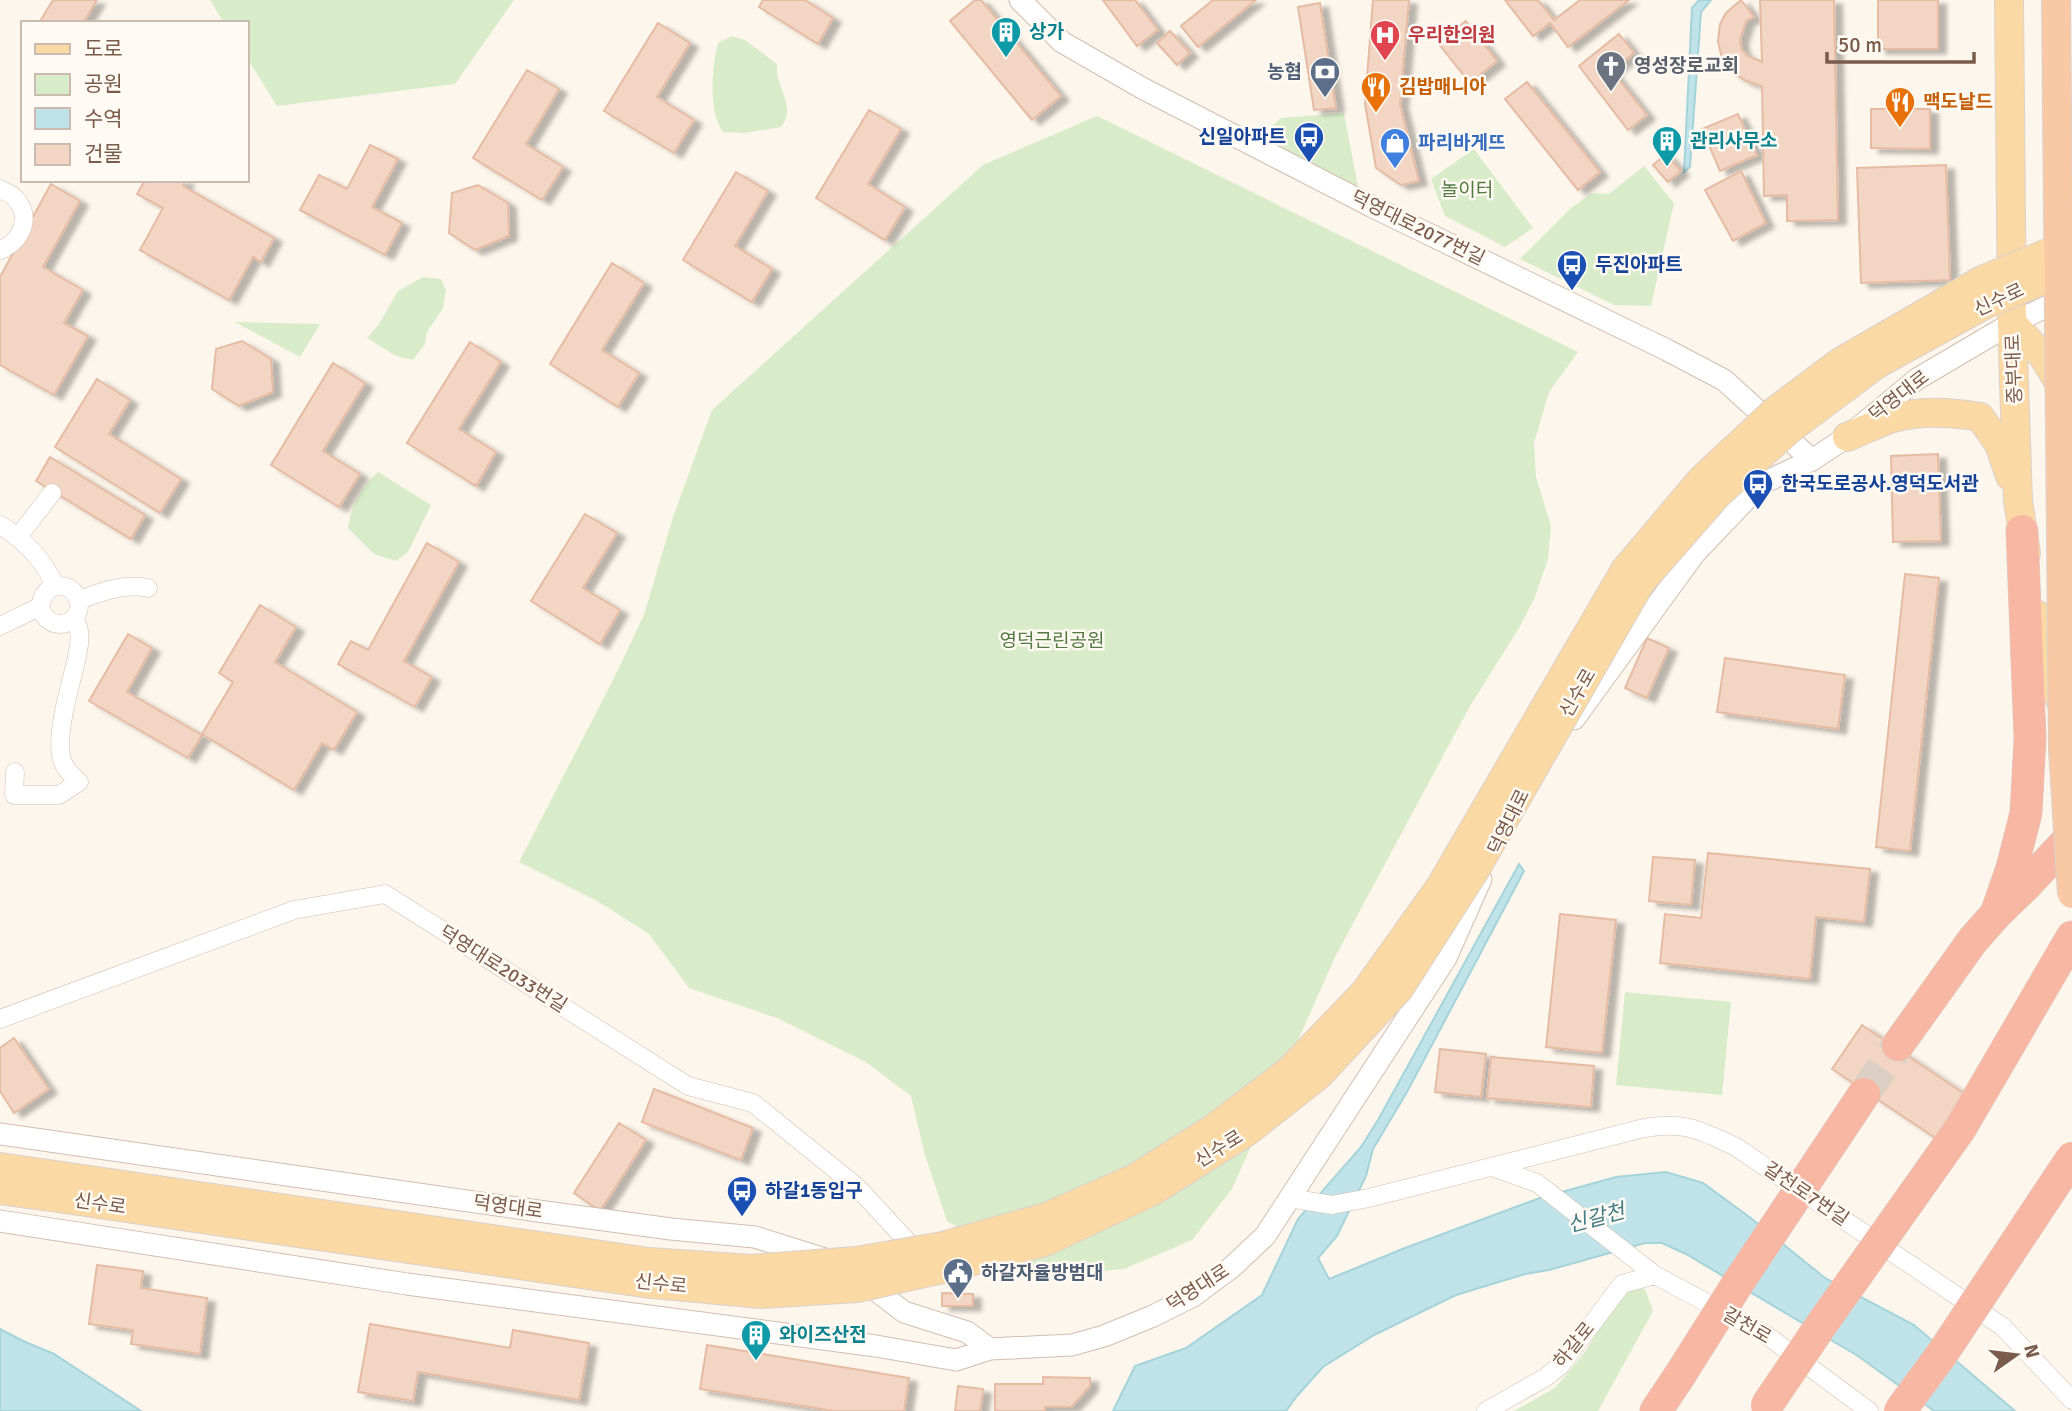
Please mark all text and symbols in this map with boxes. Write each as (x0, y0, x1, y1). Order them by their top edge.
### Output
building icon: 상가 (989, 15, 1023, 59)
hospital icon: 우리한의원 (1368, 18, 1402, 62)
place label: 상가 (1029, 20, 1064, 44)
legend (21, 21, 248, 182)
scale bar (1827, 21, 1974, 65)
place label: 우리한의원 (1408, 23, 1495, 47)
text: 50 m (1838, 32, 1882, 58)
text: 도로 (84, 36, 123, 62)
church icon: 영성장로교회 (1594, 49, 1628, 93)
place label: 영성장로교회 (1634, 54, 1739, 78)
bank icon: 농협 (1308, 55, 1342, 99)
place label: 농협 (1267, 60, 1302, 84)
restaurant icon: 김밥매니아 (1359, 70, 1393, 114)
text: 공원 (84, 71, 123, 97)
place label: 김밥매니아 (1399, 75, 1487, 99)
restaurant icon: 맥도날드 (1883, 85, 1917, 129)
place label: 맥도날드 (1923, 90, 1993, 114)
text: 수역 (84, 106, 123, 132)
bus stop icon: 신일아파트 (1292, 120, 1326, 164)
building icon: 관리사무소 (1650, 124, 1684, 168)
place label: 신일아파트 (1199, 125, 1286, 149)
shop icon: 파리바게뜨 (1378, 126, 1412, 170)
place label: 관리사무소 (1690, 129, 1777, 153)
place label: 파리바게뜨 (1418, 131, 1505, 155)
text: 건물 (84, 141, 123, 167)
park label: 놀이터 (1441, 178, 1493, 202)
street label: 덕영대로2077번길 (1347, 185, 1489, 271)
bus stop icon: 두진아파트 (1555, 248, 1589, 292)
place label: 두진아파트 (1595, 253, 1682, 277)
street label: 신수로 (1970, 278, 2028, 322)
street label: 중부대로 (2001, 334, 2027, 404)
street label: 덕영대로 (1864, 365, 1934, 427)
bus stop icon: 한국도로공사.영덕도서관 (1741, 467, 1775, 511)
place label: 한국도로공사.영덕도서관 (1781, 472, 1979, 496)
park label: 영덕근린공원 (1000, 629, 1104, 653)
street label: 신수로 (1554, 664, 1602, 722)
street label: 덕영대로 (1483, 785, 1535, 859)
street label: 덕영대로2033번길 (435, 920, 571, 1018)
street label: 신수로 (1190, 1125, 1248, 1173)
street label: 갈천로7번길 (1759, 1157, 1853, 1231)
bus stop icon: 하갈1동입구 (725, 1174, 759, 1218)
place label: 하갈1동입구 (765, 1179, 863, 1203)
street label: 신수로 (72, 1188, 128, 1220)
street label: 덕영대로 (472, 1190, 544, 1224)
water label: 신갈천 (1565, 1197, 1630, 1238)
public building icon: 하갈자율방범대 (941, 1256, 975, 1300)
street label: 덕영대로 (1162, 1259, 1234, 1317)
place label: 하갈자율방범대 (981, 1261, 1103, 1285)
street label: 신수로 (634, 1269, 688, 1299)
street label: 갈천로 (1718, 1302, 1776, 1350)
street label: 하갈로 (1548, 1317, 1600, 1373)
building icon: 와이즈산전 (739, 1318, 773, 1362)
north arrow (1981, 1320, 2051, 1390)
place label: 와이즈산전 (779, 1323, 866, 1347)
text: N (2018, 1342, 2045, 1360)

